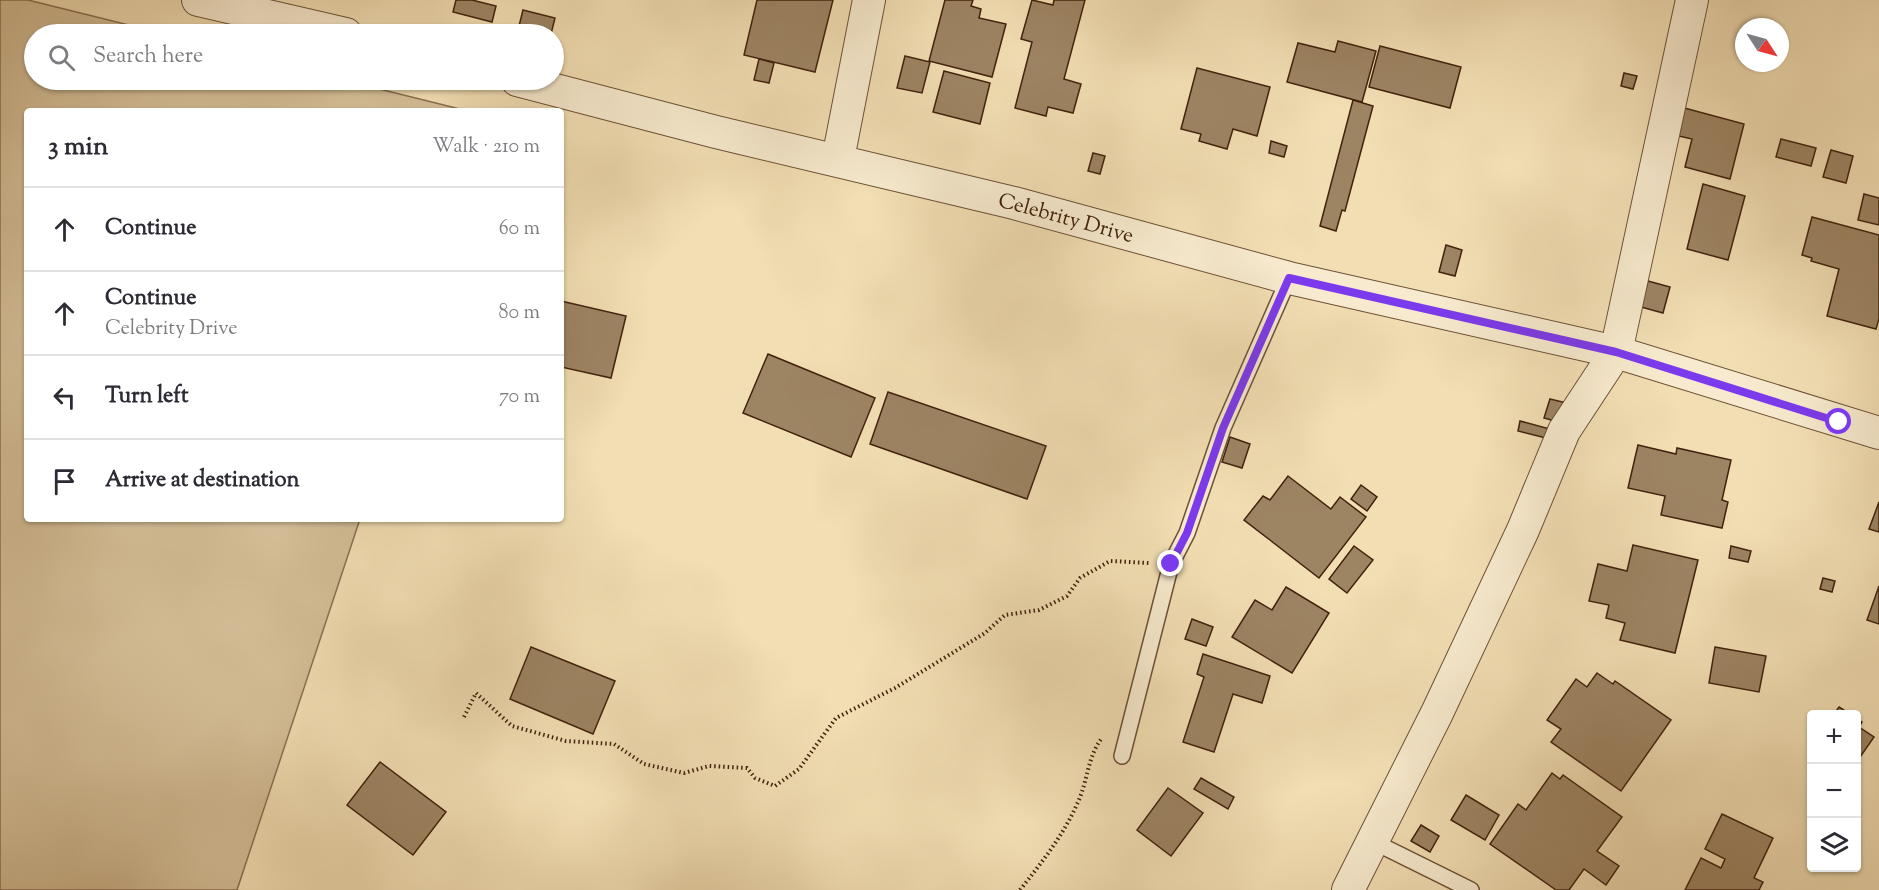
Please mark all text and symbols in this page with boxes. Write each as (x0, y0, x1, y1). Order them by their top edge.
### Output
north arrow (1735, 18, 1789, 72)
search box (24, 24, 564, 90)
icon: search (45, 41, 78, 74)
text: Search here (93, 41, 203, 73)
text: 3 min (48, 129, 108, 166)
text: Walk · 210 m (432, 133, 540, 162)
street label: Celebrity Drive (995, 187, 1137, 252)
icon: ahead (48, 213, 81, 246)
text: Continue (105, 213, 196, 245)
text: 60 m (499, 215, 540, 244)
text: Continue (105, 283, 196, 315)
icon: ahead (48, 297, 81, 330)
text: 80 m (499, 299, 540, 328)
text: Celebrity Drive (105, 315, 237, 344)
icon: left (48, 381, 81, 414)
text: Turn left (105, 381, 188, 413)
text: 70 m (499, 383, 540, 412)
route start (1825, 408, 1851, 434)
icon: arrive (48, 465, 81, 498)
text: Arrive at destination (105, 465, 300, 497)
route end (1157, 550, 1183, 576)
map controls (1807, 710, 1861, 872)
button: + (1807, 710, 1861, 764)
button: − (1807, 764, 1861, 818)
button: layers (1807, 818, 1861, 872)

